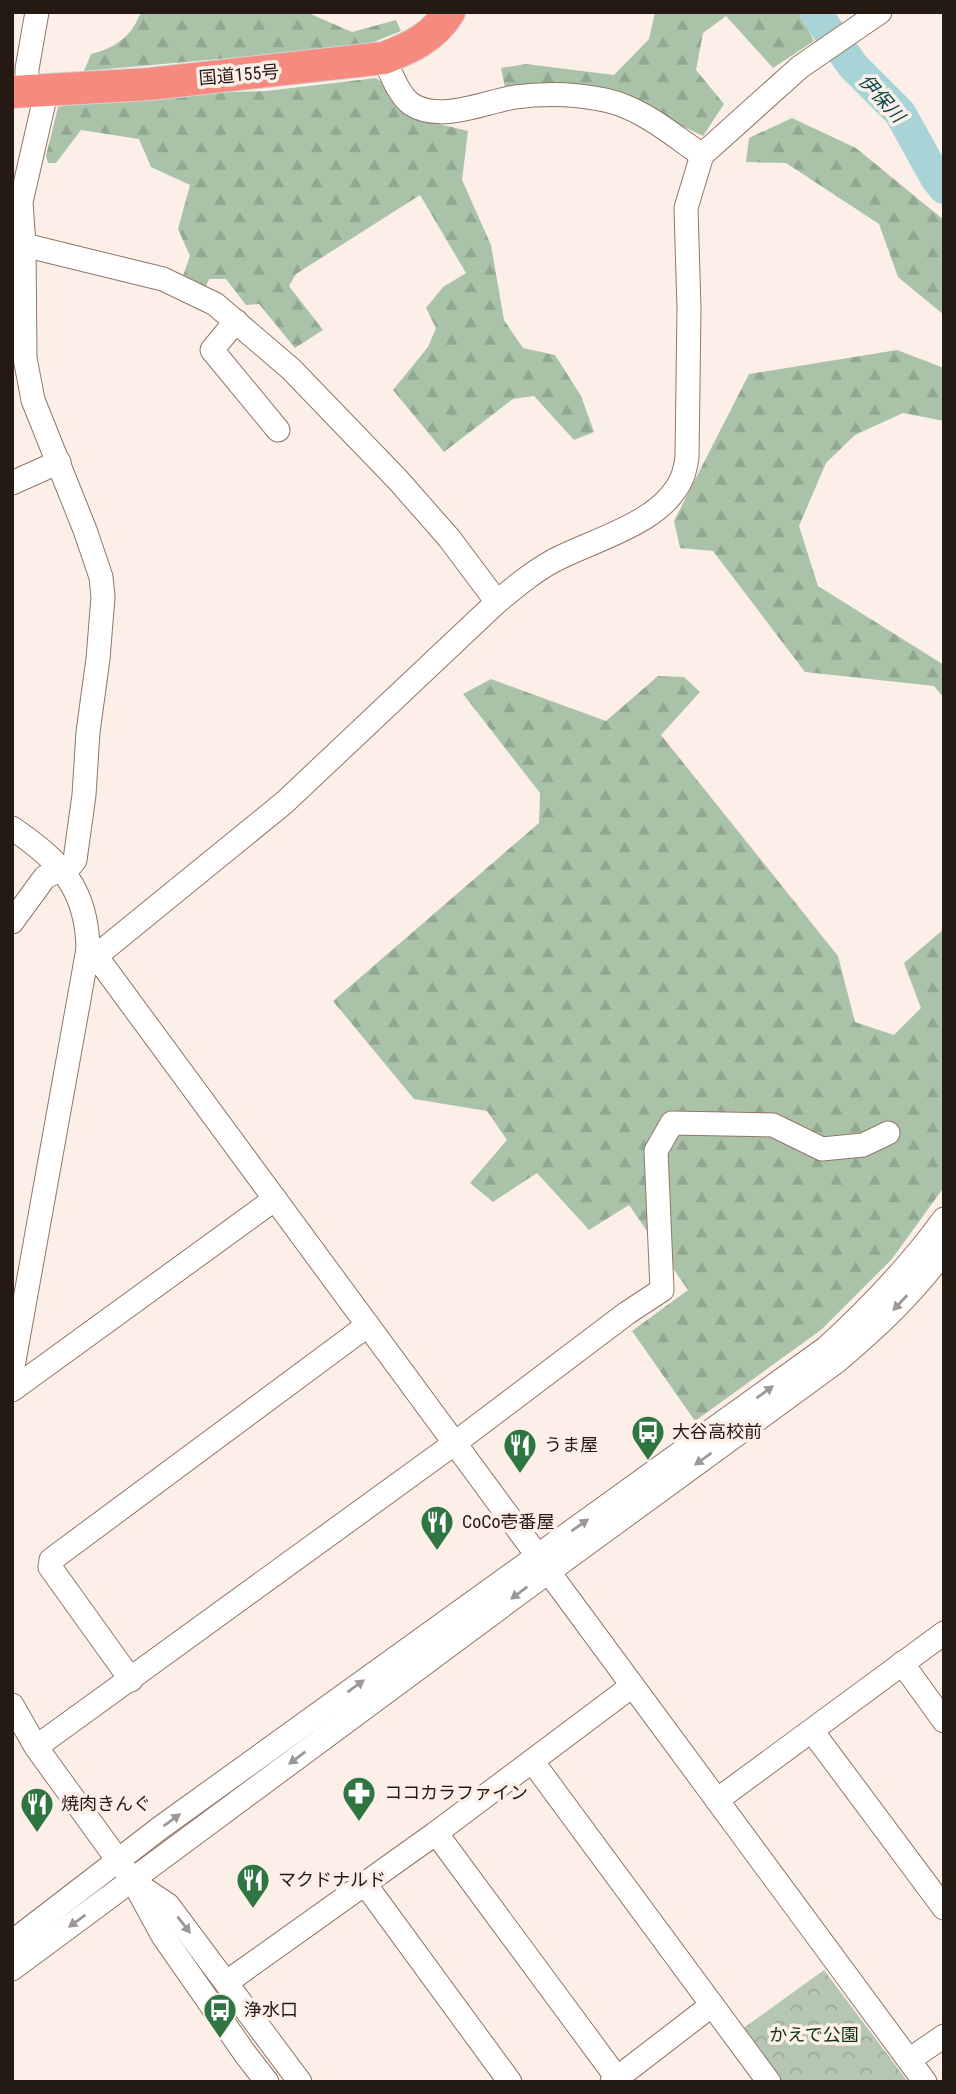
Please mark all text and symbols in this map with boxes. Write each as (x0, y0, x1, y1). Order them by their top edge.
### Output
street label: 国道155号 (198, 61, 280, 88)
water label: 伊保川 (854, 69, 911, 129)
one-way arrow (892, 1294, 908, 1312)
one-way arrow (756, 1385, 774, 1399)
bus stop icon: 大谷高校前 (629, 1413, 667, 1462)
place label: 大谷高校前 (672, 1421, 762, 1442)
restaurant icon: うま屋 (501, 1426, 539, 1475)
place label: うま屋 (544, 1434, 598, 1455)
one-way arrow (694, 1452, 712, 1466)
restaurant icon: CoCo壱番屋 (418, 1503, 456, 1552)
place label: CoCo壱番屋 (462, 1511, 554, 1532)
one-way arrow (571, 1518, 589, 1532)
one-way arrow (510, 1586, 528, 1600)
one-way arrow (347, 1680, 365, 1694)
one-way arrow (288, 1751, 306, 1765)
pharmacy icon: ココカラファイン (340, 1774, 378, 1823)
place label: ココカラファイン (384, 1782, 528, 1803)
restaurant icon: 焼肉きんぐ (18, 1785, 56, 1834)
place label: 焼肉きんぐ (61, 1793, 151, 1814)
one-way arrow (163, 1813, 181, 1827)
restaurant icon: マクドナルド (234, 1861, 272, 1910)
place label: マクドナルド (278, 1869, 386, 1890)
one-way arrow (68, 1914, 86, 1928)
one-way arrow (176, 1916, 191, 1934)
bus stop icon: 浄水口 (201, 1991, 239, 2040)
place label: 浄水口 (244, 1999, 298, 2020)
park label: かえで公園 (769, 2024, 859, 2045)

